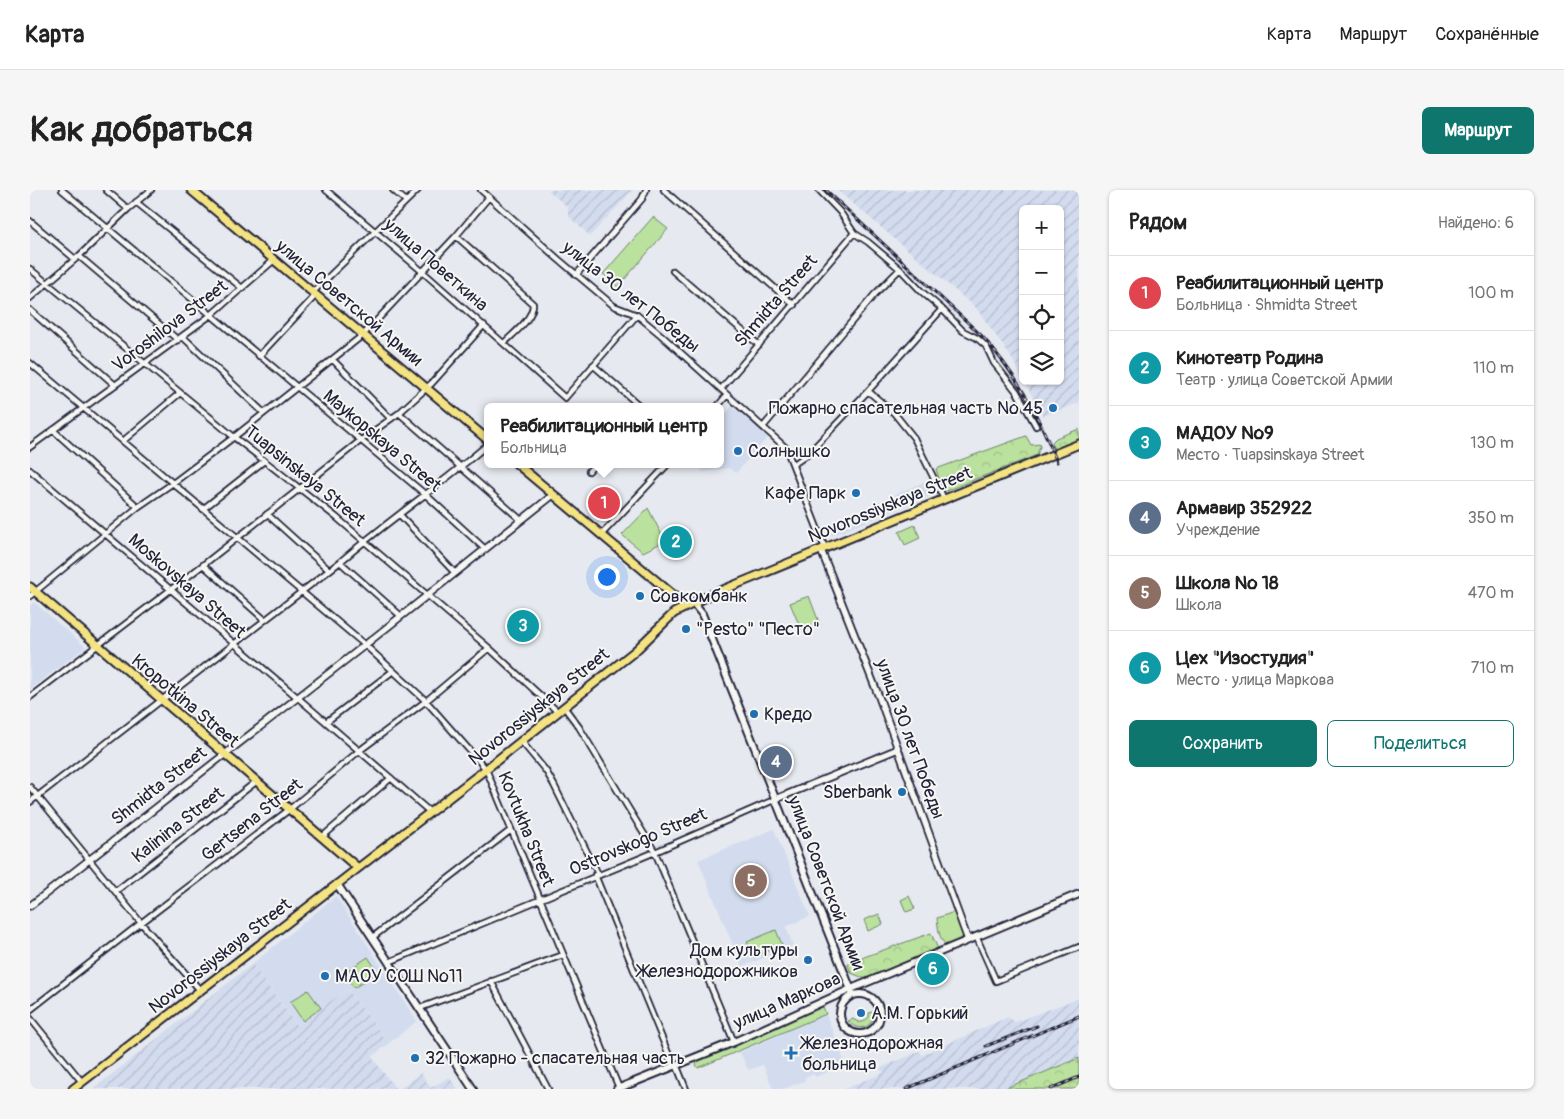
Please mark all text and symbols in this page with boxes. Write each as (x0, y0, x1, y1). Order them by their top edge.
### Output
text: Карта (25, 20, 84, 49)
text: Карта (1267, 23, 1311, 46)
text: Маршрут (1339, 23, 1407, 46)
text: Сохранённые (1435, 23, 1539, 46)
button: Маршрут (1422, 107, 1534, 154)
text: Как добраться (30, 108, 253, 152)
map controls (1019, 205, 1064, 385)
button: + (1019, 205, 1064, 250)
text: Рядом (1129, 209, 1187, 236)
street label: улица Поветкина (378, 213, 493, 317)
text: Найдено: 6 (1438, 213, 1514, 233)
street label: улица Советской Армии (270, 234, 427, 371)
street label: улица 30 лет Победы (557, 236, 704, 358)
street label: Shmidta Street (730, 249, 823, 352)
button: − (1019, 250, 1064, 295)
text: Реабилитационный центр (1176, 271, 1383, 295)
street label: Voroshilova Street (107, 274, 233, 377)
text: 1 (1142, 283, 1148, 303)
text: 100 m (1468, 283, 1514, 303)
button: locate (1019, 295, 1064, 340)
text: Больница · Shmidta Street (1176, 295, 1357, 315)
button: layers (1019, 340, 1064, 385)
text: Кинотеатр Родина (1176, 346, 1323, 370)
text: 2 (1141, 358, 1149, 378)
text: 110 m (1473, 358, 1514, 378)
text: Театр · улица Советской Армии (1176, 370, 1392, 390)
street label: Maykopskaya Street (318, 385, 446, 498)
place label: Пожарно спасательная часть № 45 (769, 397, 1043, 420)
marker: Пожарно спасательная часть № 45 (1047, 402, 1059, 414)
popup (484, 403, 724, 468)
text: Реабилитационный центр (500, 414, 708, 438)
street label: Tuapsinskaya Street (240, 420, 371, 532)
text: МАДОУ №9 (1176, 421, 1274, 445)
text: 3 (1141, 433, 1149, 453)
text: 130 m (1470, 433, 1514, 453)
text: Больница (500, 438, 567, 458)
place label: Солнышко (748, 440, 831, 463)
marker: Солнышко (732, 445, 744, 457)
text: Место · Tuapsinskaya Street (1176, 445, 1364, 465)
street label: Novorossiyskaya Street (805, 461, 976, 548)
place label: Кафе Парк (765, 482, 846, 505)
pin: 1 (588, 484, 620, 522)
marker: Кафе Парк (850, 487, 862, 499)
text: Армавир 352922 (1176, 496, 1312, 520)
text: 4 (1140, 508, 1150, 528)
text: 350 m (1468, 508, 1514, 528)
text: Учреждение (1176, 520, 1260, 540)
pin: 2 (660, 523, 692, 561)
street label: Moskovskaya Street (123, 529, 251, 644)
your location (594, 564, 620, 590)
text: Школа № 18 (1176, 571, 1279, 595)
text: 5 (1141, 583, 1149, 603)
text: 470 m (1468, 583, 1514, 603)
place label: Совкомбанк (650, 585, 747, 608)
marker: Совкомбанк (634, 590, 646, 602)
text: Школа (1176, 595, 1222, 615)
pin: 3 (507, 607, 539, 645)
place label: "Pesto" "Песто" (696, 618, 820, 641)
marker: "Pesto" "Песто" (680, 623, 692, 635)
street label: Novorossiyskaya Street (464, 643, 615, 771)
text: Цех "Изостудия" (1176, 646, 1314, 670)
street label: Kropotkina Street (126, 649, 244, 753)
street label: улица 30 лет Победы (870, 655, 950, 822)
text: 6 (1140, 658, 1150, 678)
text: 710 m (1471, 658, 1514, 678)
text: Место · улица Маркова (1176, 670, 1334, 690)
place label: Кредо (764, 703, 813, 726)
marker: Кредо (748, 708, 760, 720)
button: Сохранить (1129, 720, 1317, 767)
button: Поделиться (1327, 720, 1514, 767)
street label: Shmidta Street (106, 741, 212, 831)
pin: 4 (760, 743, 792, 781)
street label: Kovtukha Street (492, 768, 560, 891)
street label: Gertsena Street (197, 773, 308, 867)
street label: Kalinina Street (127, 781, 229, 868)
place label: Sberbank (823, 781, 892, 804)
marker: Sberbank (896, 786, 908, 798)
street label: улица Советской Армии (782, 792, 870, 973)
street label: Ostrovskogo Street (566, 802, 711, 881)
pin: 5 (735, 862, 767, 900)
street label: Novorossiyskaya Street (144, 893, 297, 1019)
place label: Дом культуры Железнодорожников (635, 939, 798, 983)
pin: 6 (917, 950, 949, 988)
marker: Дом культуры Железнодорожников (802, 954, 814, 966)
place label: МАОУ СОШ №11 (335, 965, 463, 988)
street label: улица Маркова (729, 967, 844, 1035)
marker: МАОУ СОШ №11 (319, 970, 331, 982)
place label: А.М. Горький (871, 1002, 968, 1025)
marker: А.М. Горький (855, 1007, 867, 1019)
place label: Железнодорожная больница (799, 1032, 943, 1076)
marker: Железнодорожная больница (784, 1046, 798, 1060)
place label: 32 Пожарно - спасательная часть (425, 1047, 685, 1070)
marker: 32 Пожарно - спасательная часть (409, 1052, 421, 1064)

